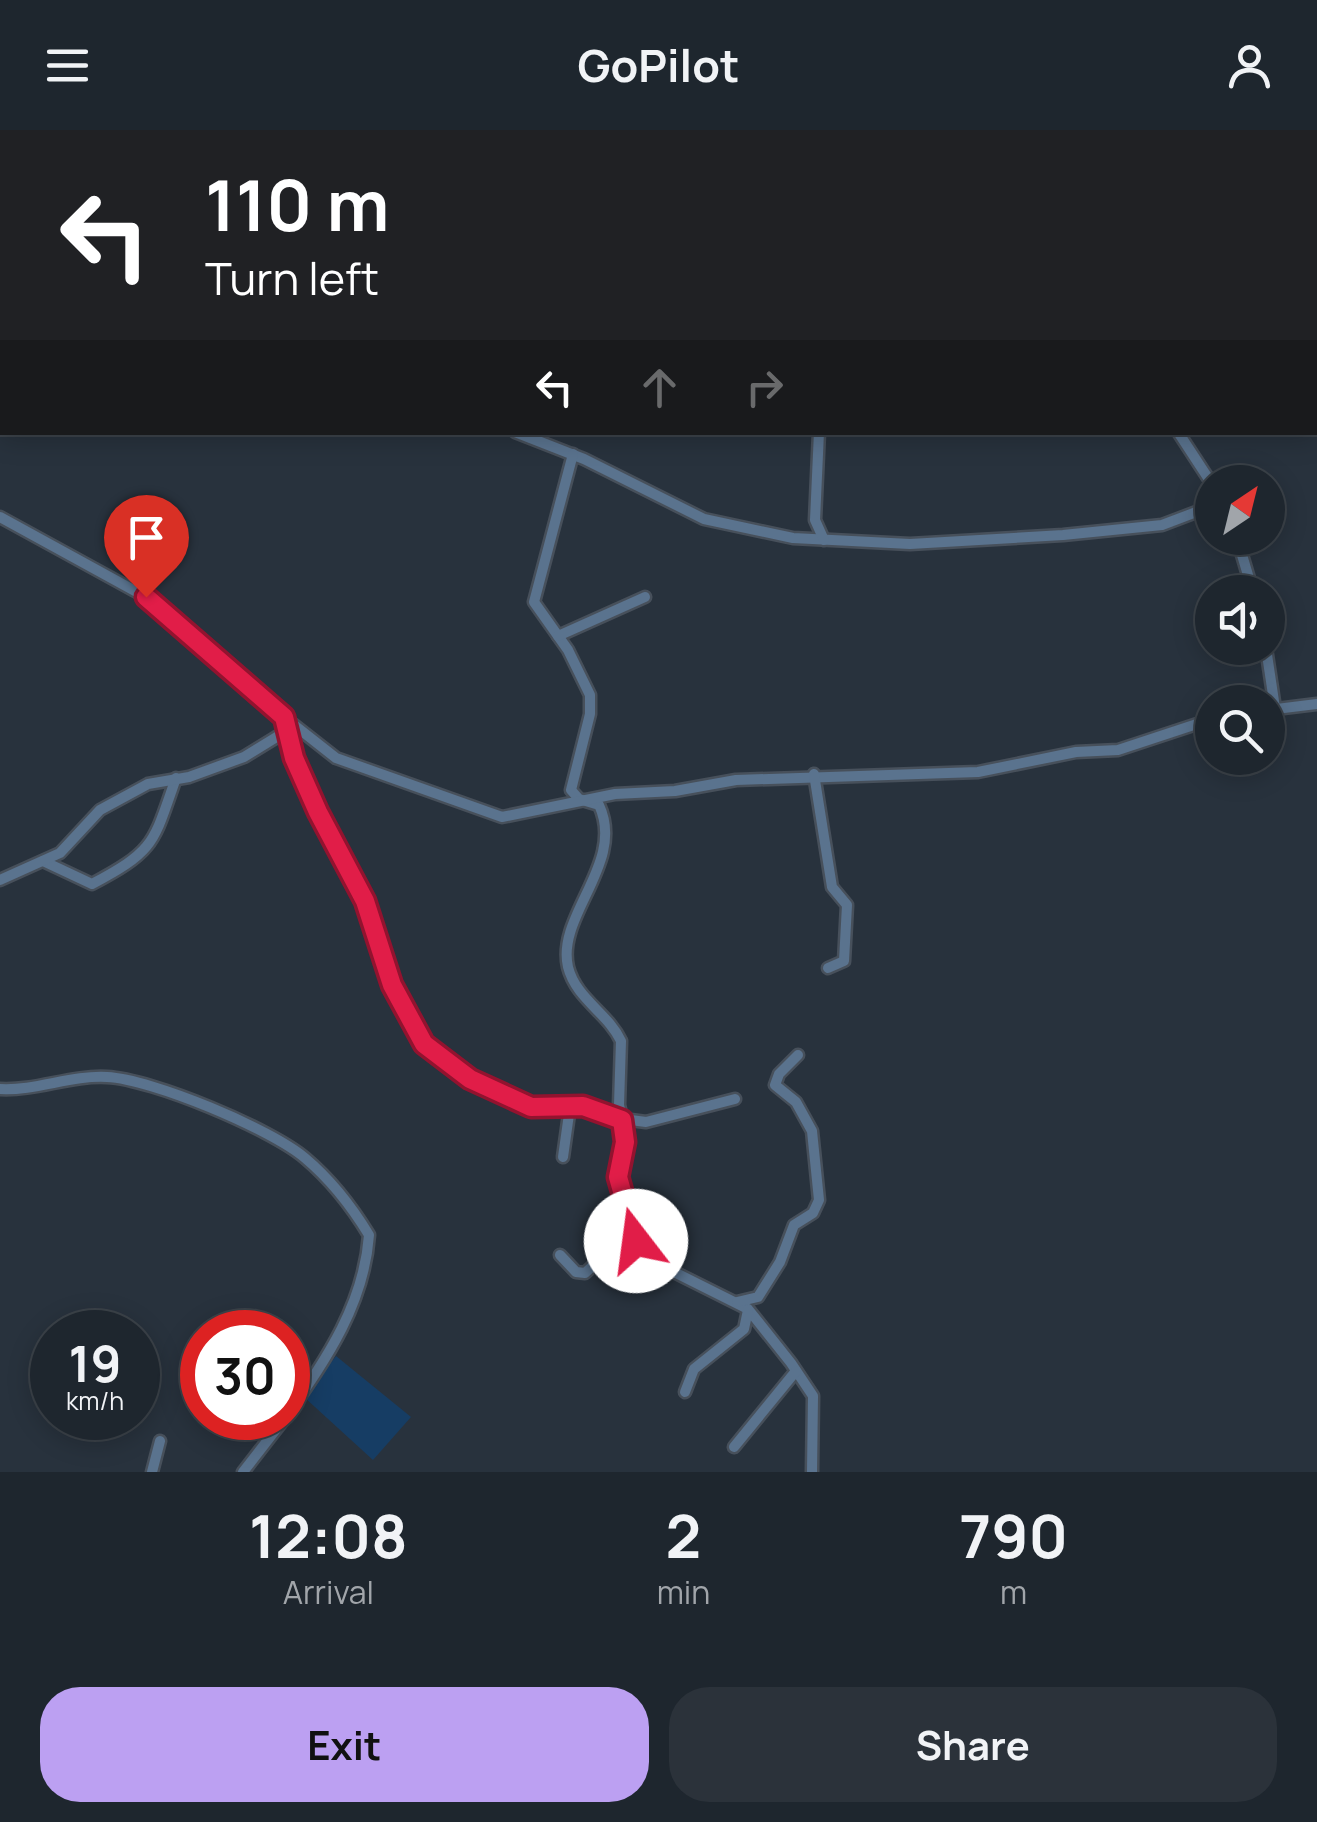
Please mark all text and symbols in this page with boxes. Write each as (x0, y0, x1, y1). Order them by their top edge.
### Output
text: GoPilot (577, 34, 740, 96)
icon: menu (40, 38, 95, 93)
icon: person (1222, 38, 1277, 93)
text: 110 m (205, 156, 389, 252)
icon: left (40, 170, 170, 300)
text: Turn left (205, 247, 379, 309)
icon: left (527, 360, 582, 415)
icon: ahead (632, 360, 687, 415)
icon: right (737, 360, 792, 415)
north arrow (1195, 465, 1285, 555)
map controls (1195, 465, 1285, 775)
pin (104, 495, 189, 598)
icon: arrive (119, 510, 174, 565)
button: sound (1195, 575, 1285, 665)
button: search (1195, 685, 1285, 775)
position arrow (584, 1189, 688, 1293)
speed limit sign: 30 (180, 1310, 310, 1440)
text: 19 (69, 1329, 121, 1397)
text: km/h (66, 1383, 124, 1418)
text: 12:08 (249, 1494, 408, 1576)
text: 2 (666, 1494, 701, 1576)
text: 790 (959, 1494, 1068, 1576)
text: Arrival (283, 1570, 374, 1614)
text: min (657, 1570, 710, 1614)
text: m (1000, 1570, 1027, 1614)
button: Exit (40, 1687, 649, 1802)
button: Share (669, 1687, 1277, 1802)

